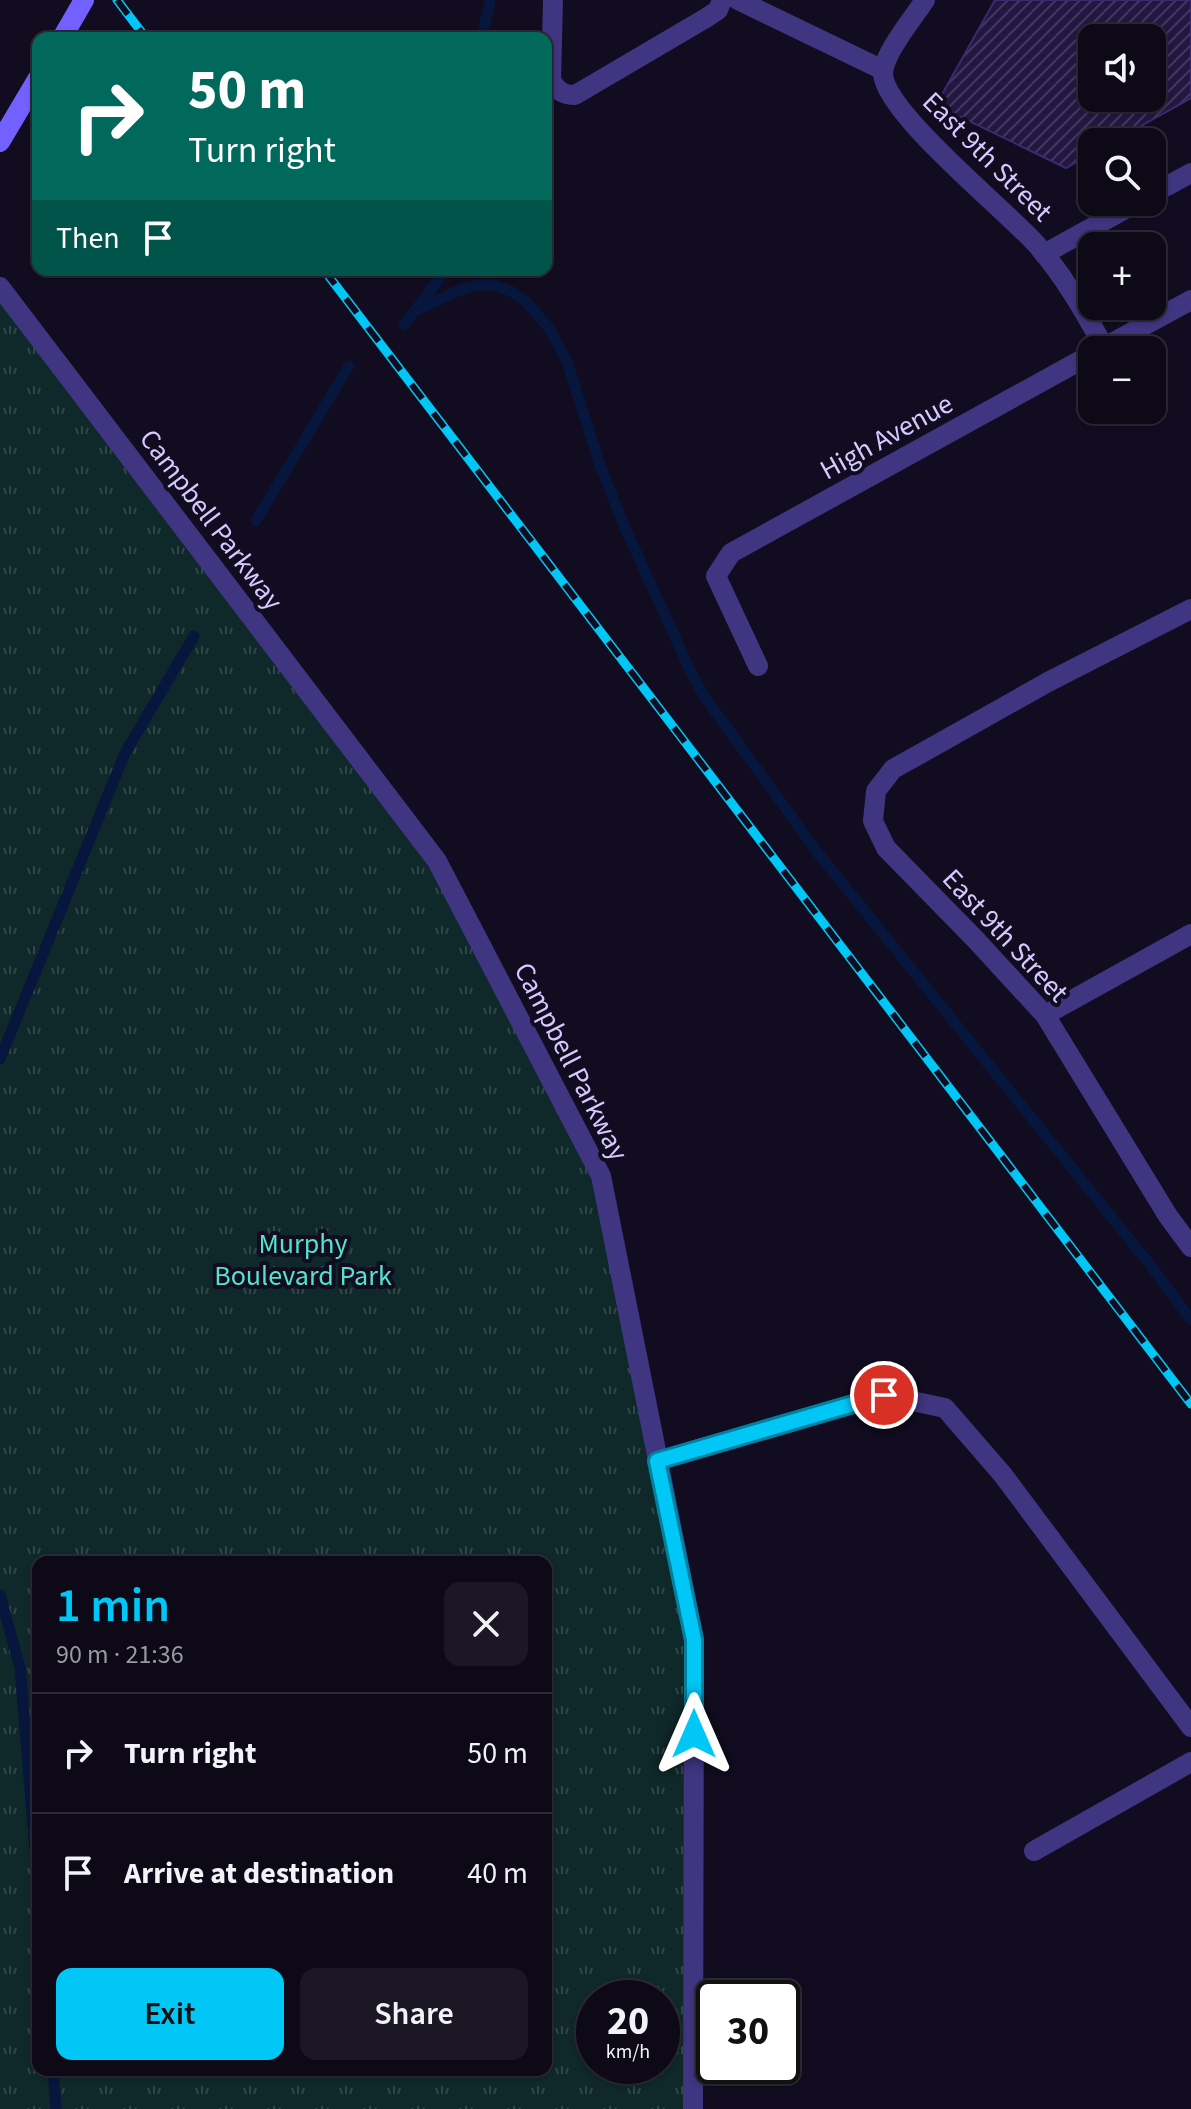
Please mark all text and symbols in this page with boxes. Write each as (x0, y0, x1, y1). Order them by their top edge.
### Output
map controls (1078, 24, 1166, 424)
button: sound (1078, 24, 1166, 112)
text: 50 m (188, 51, 306, 130)
icon: right (56, 64, 160, 168)
street label: East 9th Street (913, 83, 1062, 231)
text: Turn right (188, 125, 336, 176)
button: search (1078, 128, 1166, 216)
icon: arrive (136, 216, 180, 260)
text: Then (56, 217, 120, 260)
button: + (1078, 232, 1166, 320)
button: − (1078, 336, 1166, 424)
street label: High Avenue (813, 384, 960, 490)
street label: Campbell Parkway (130, 421, 293, 618)
street label: East 9th Street (933, 860, 1078, 1012)
street label: Campbell Parkway (504, 955, 638, 1167)
park label: Murphy Boulevard Park (214, 1224, 392, 1296)
pin (850, 1361, 918, 1429)
icon: arrive (862, 1373, 906, 1417)
text: 1 min (56, 1572, 170, 1640)
button: close (444, 1582, 528, 1666)
text: 90 m · 21:36 (56, 1636, 184, 1673)
position arrow (652, 1692, 736, 1776)
icon: right (56, 1731, 100, 1775)
text: Turn right (124, 1732, 256, 1775)
text: 50 m (467, 1732, 528, 1775)
icon: arrive (56, 1851, 100, 1895)
text: Arrive at destination (124, 1852, 394, 1895)
text: 40 m (467, 1852, 528, 1895)
button: Exit (56, 1968, 284, 2060)
button: Share (300, 1968, 528, 2060)
speed limit sign: 30 (696, 1980, 800, 2084)
text: 20 (607, 1993, 649, 2050)
text: km/h (606, 2038, 650, 2066)

